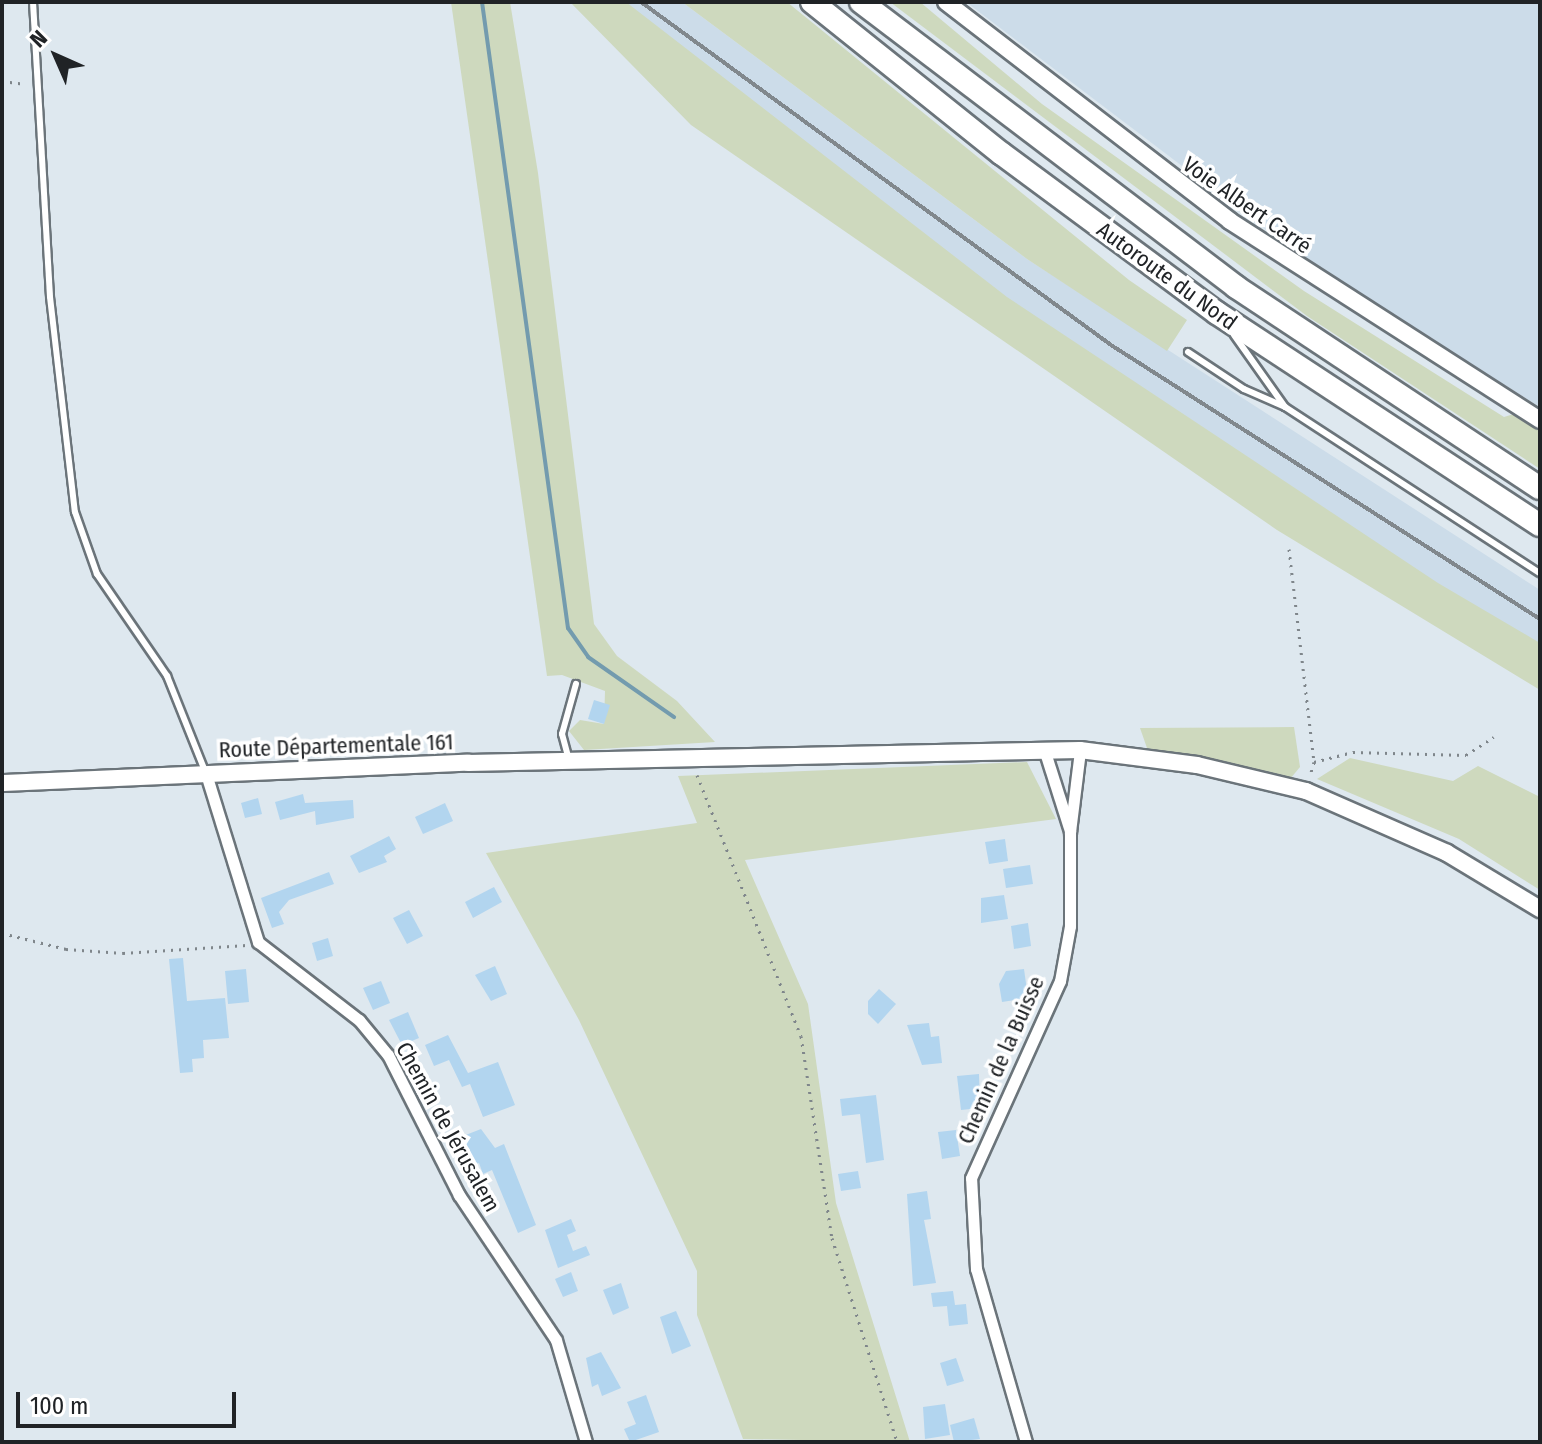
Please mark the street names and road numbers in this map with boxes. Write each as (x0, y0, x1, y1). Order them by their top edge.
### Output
street label: Voie Albert Carré (1178, 151, 1316, 259)
street label: Autoroute du Nord (1092, 216, 1242, 336)
street label: Route Départementale 161 (218, 729, 454, 763)
street label: Chemin de la Buisse (952, 972, 1050, 1148)
street label: Chemin de Jérusalem (390, 1038, 506, 1216)

